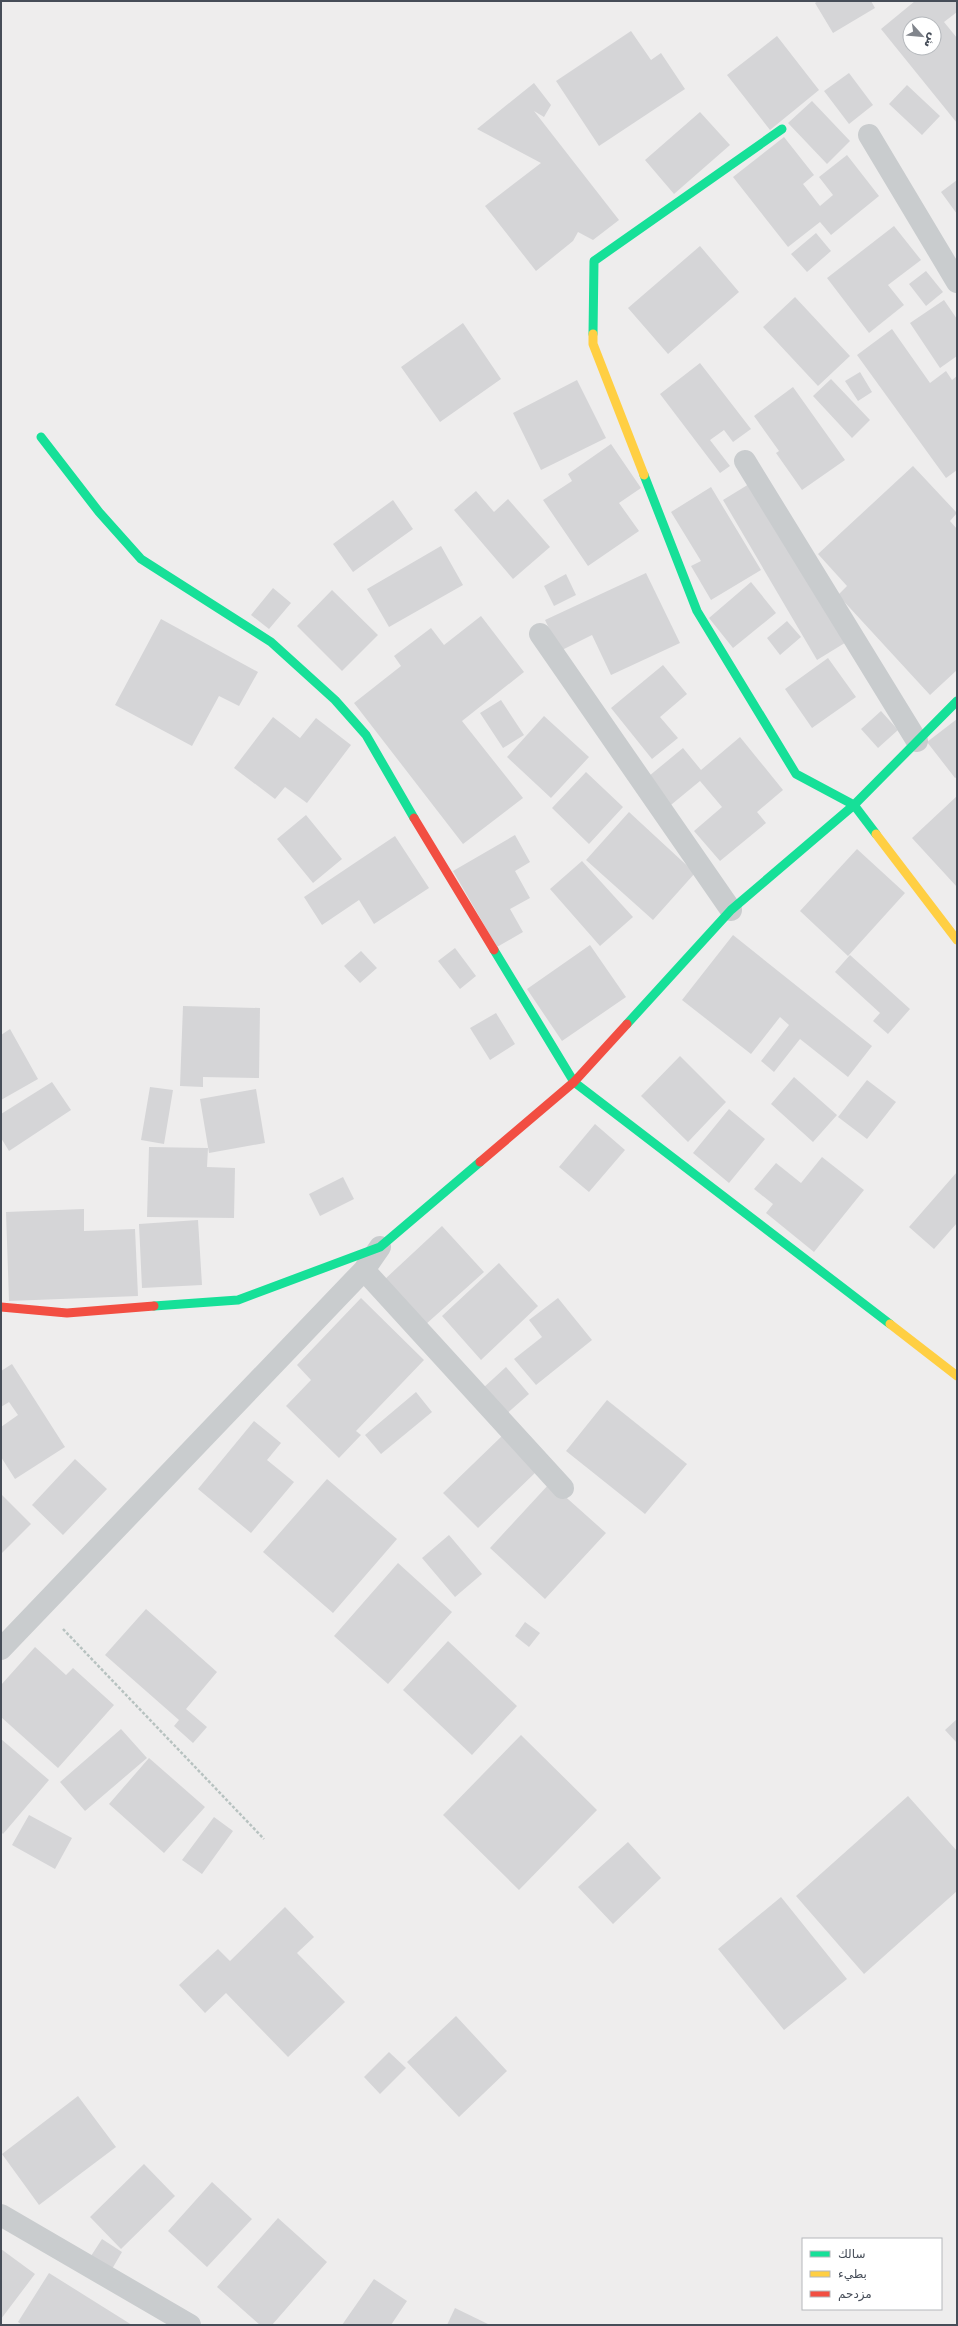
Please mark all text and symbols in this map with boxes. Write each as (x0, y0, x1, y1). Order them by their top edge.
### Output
north arrow (902, 16, 942, 56)
text: ش (921, 31, 940, 50)
legend (802, 2238, 942, 2310)
text: سالك (838, 2247, 865, 2261)
text: بطيء (838, 2267, 867, 2281)
text: مزدحم (838, 2287, 872, 2302)

